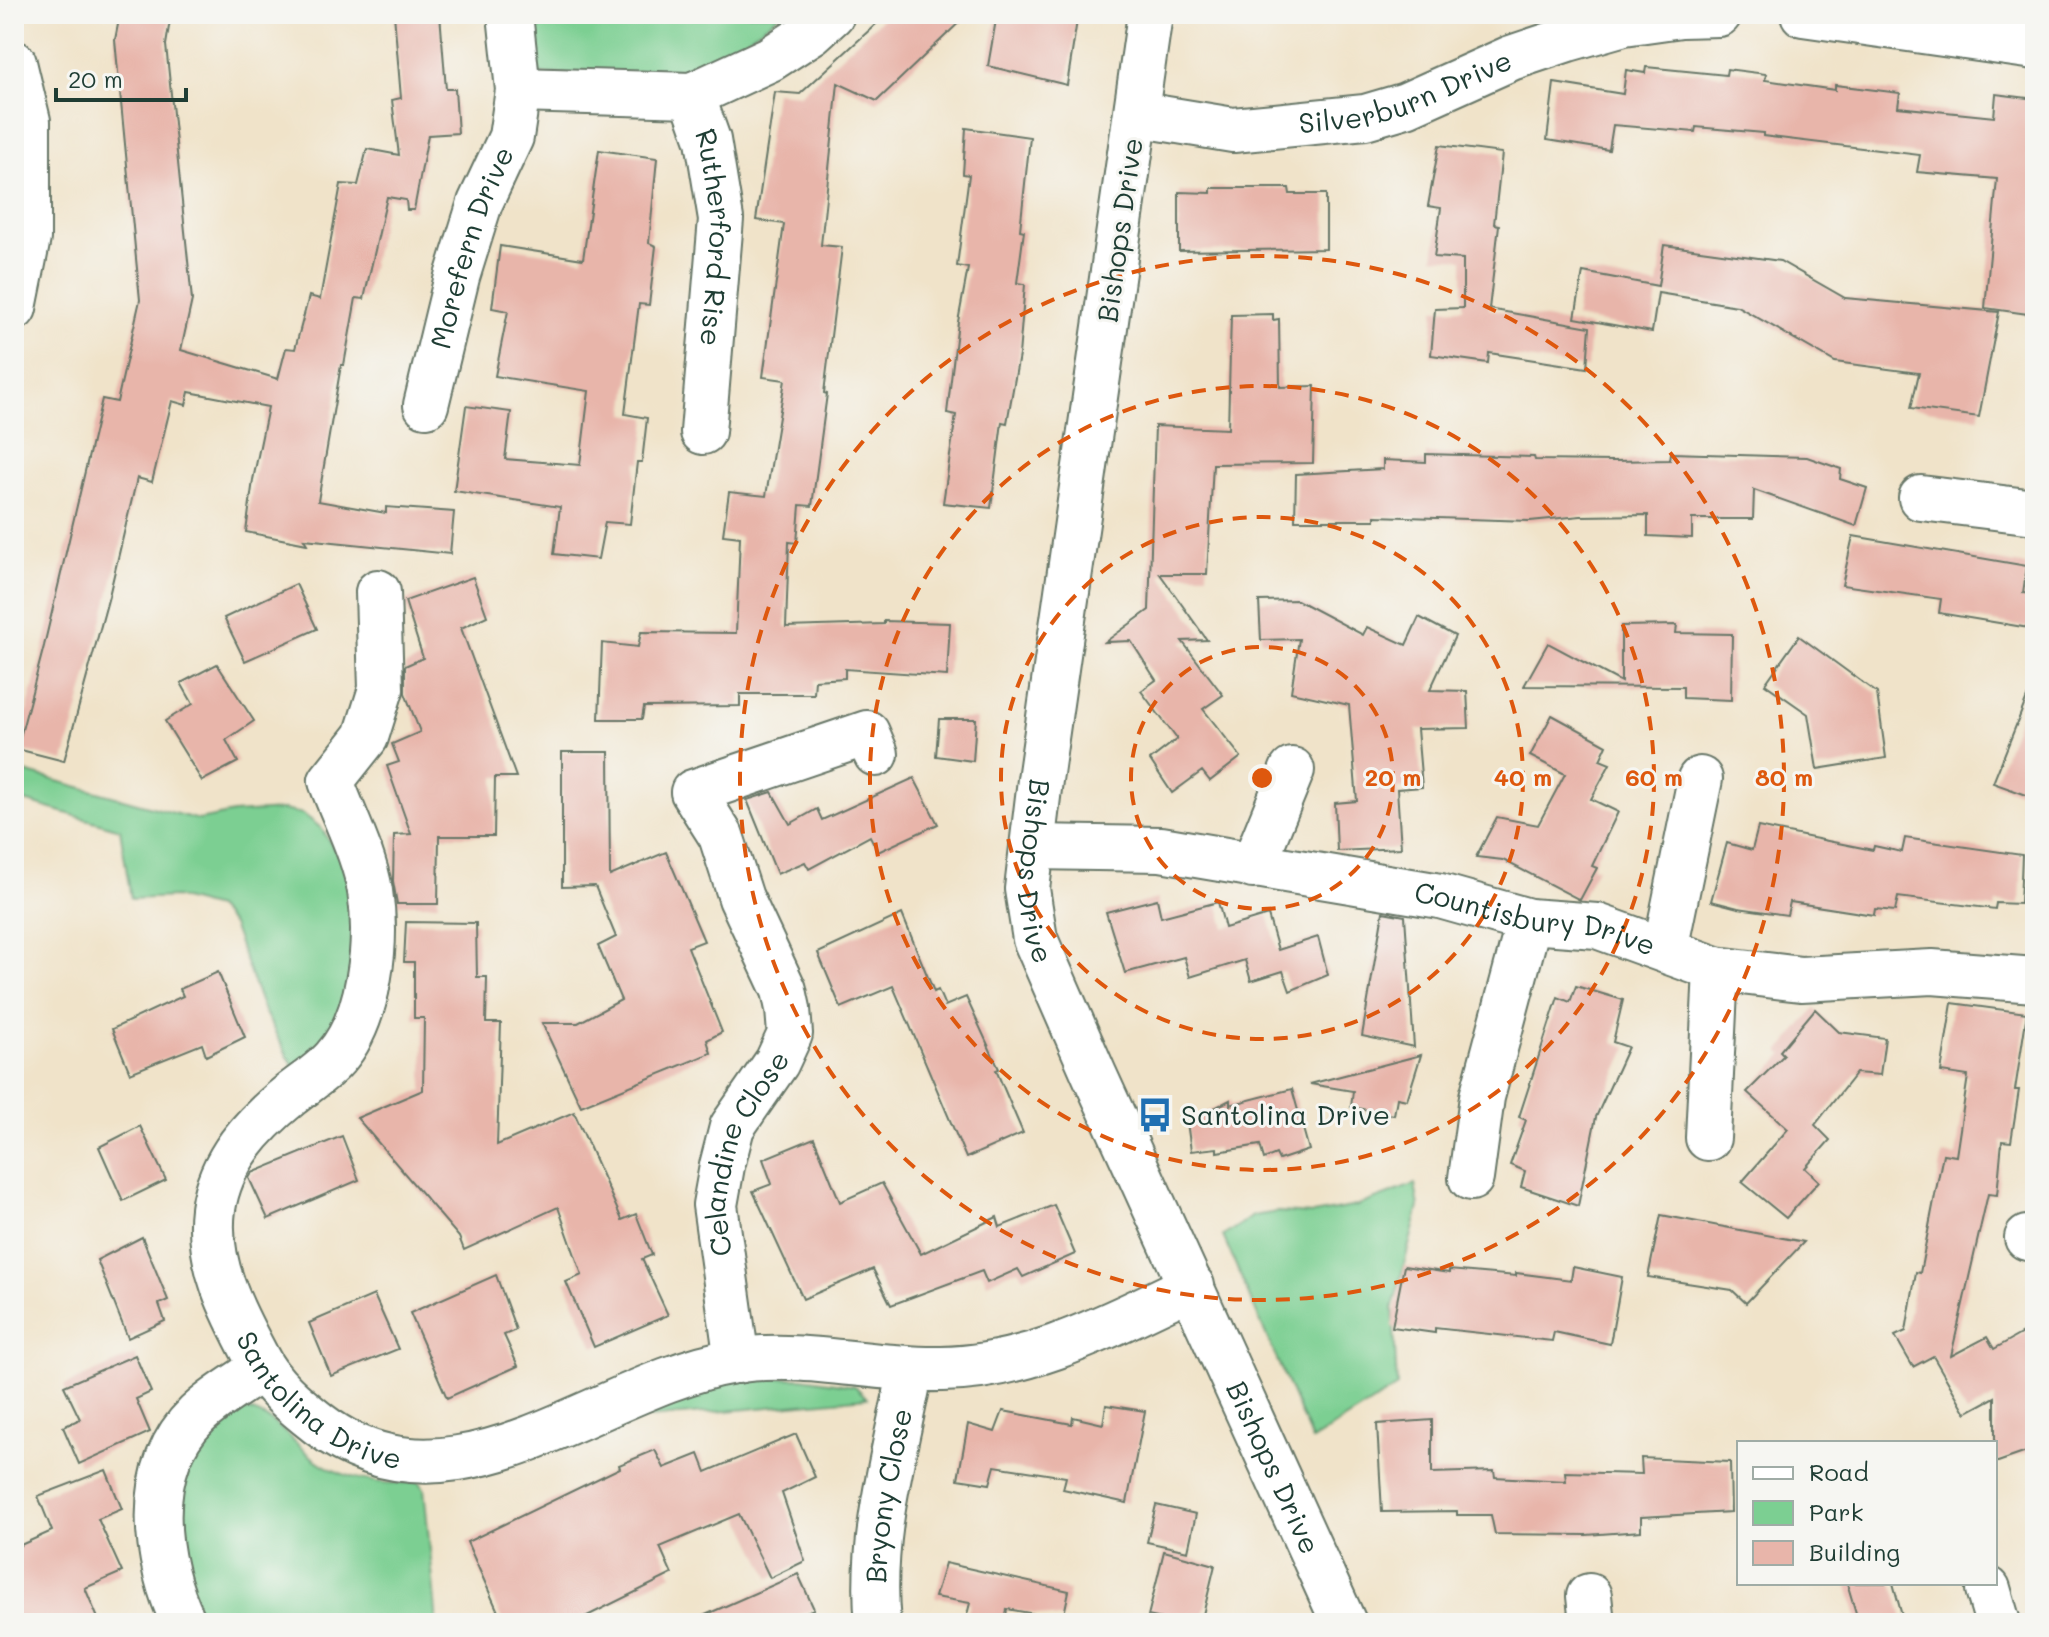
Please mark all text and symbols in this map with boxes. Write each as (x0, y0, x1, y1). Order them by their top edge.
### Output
street label: Silverburn Drive (1297, 41, 1517, 140)
scale bar (56, 52, 186, 102)
text: 20 m (68, 63, 123, 94)
street label: Rutherford Rise (688, 123, 740, 348)
street label: Bishops Drive (1088, 135, 1150, 324)
street label: Morefern Drive (421, 140, 521, 352)
text: 20 m (1365, 761, 1421, 792)
text: 40 m (1494, 761, 1552, 792)
text: 60 m (1625, 761, 1683, 792)
text: 80 m (1755, 761, 1813, 792)
centre of rings (1248, 764, 1276, 792)
street label: Bishops Drive (1010, 777, 1062, 968)
street label: Countisbury Drive (1412, 873, 1661, 963)
street label: Celandine Close (695, 1045, 796, 1259)
bus stop icon: Santolina Drive (1136, 1096, 1174, 1134)
place label: Santolina Drive (1181, 1096, 1390, 1132)
street label: Santolina Drive (229, 1325, 405, 1476)
street label: Bishops Drive (1219, 1375, 1329, 1559)
street label: Bryony Close (857, 1405, 919, 1584)
legend (1737, 1441, 1997, 1585)
text: Road (1809, 1456, 1869, 1487)
text: Park (1809, 1496, 1863, 1527)
text: Building (1809, 1536, 1900, 1567)

